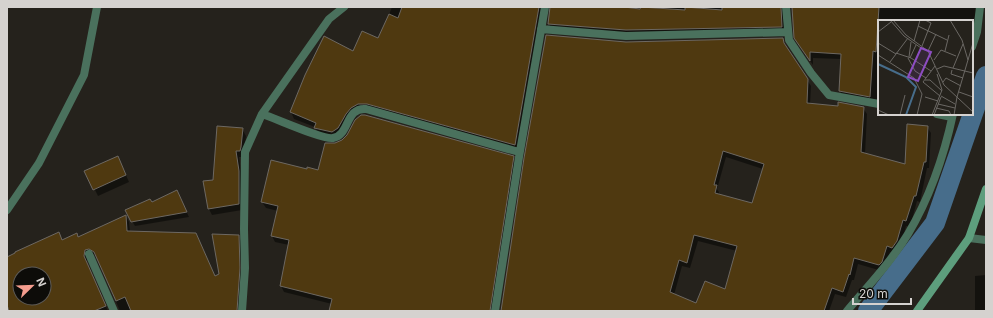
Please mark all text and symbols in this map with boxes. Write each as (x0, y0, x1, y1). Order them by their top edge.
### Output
inset map (878, 20, 973, 115)
north arrow (12, 266, 52, 306)
text: N (33, 275, 49, 289)
scale bar (853, 280, 911, 306)
text: 20 m (859, 286, 888, 301)

